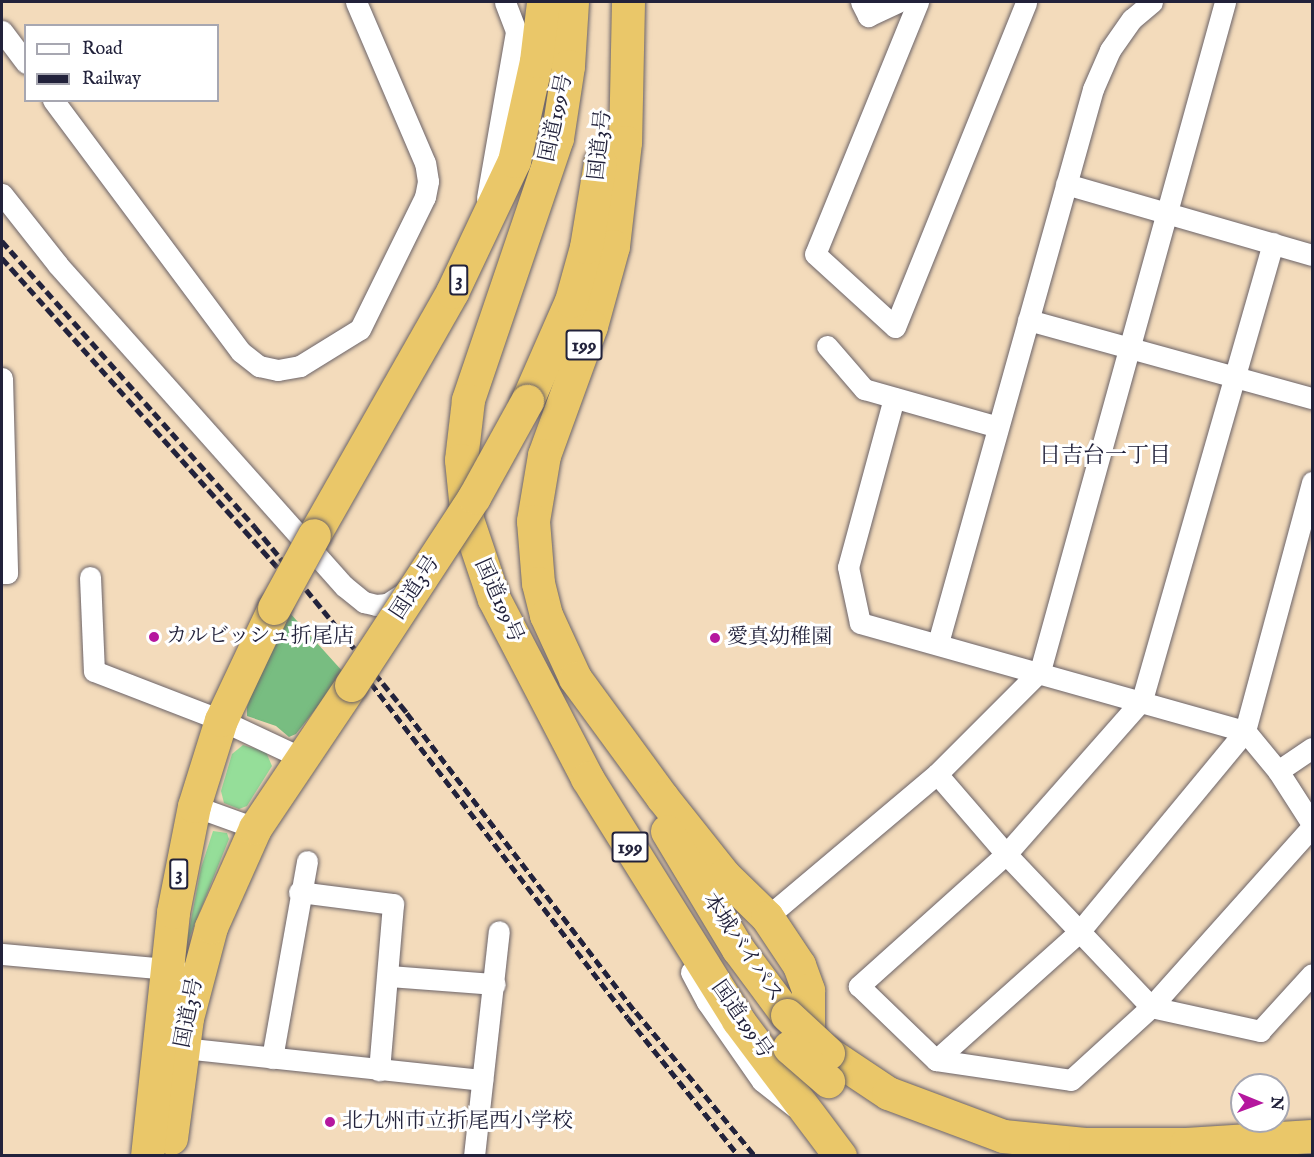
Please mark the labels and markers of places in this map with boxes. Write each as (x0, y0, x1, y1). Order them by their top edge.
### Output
place label: カルビッシュ折尾店 (166, 624, 355, 650)
place label: 愛真幼稚園 (727, 625, 832, 651)
marker: カルビッシュ折尾店 (147, 630, 161, 644)
marker: 愛真幼稚園 (708, 631, 722, 645)
place label: 北九州市立折尾西小学校 (342, 1109, 573, 1135)
marker: 北九州市立折尾西小学校 (323, 1115, 337, 1129)

